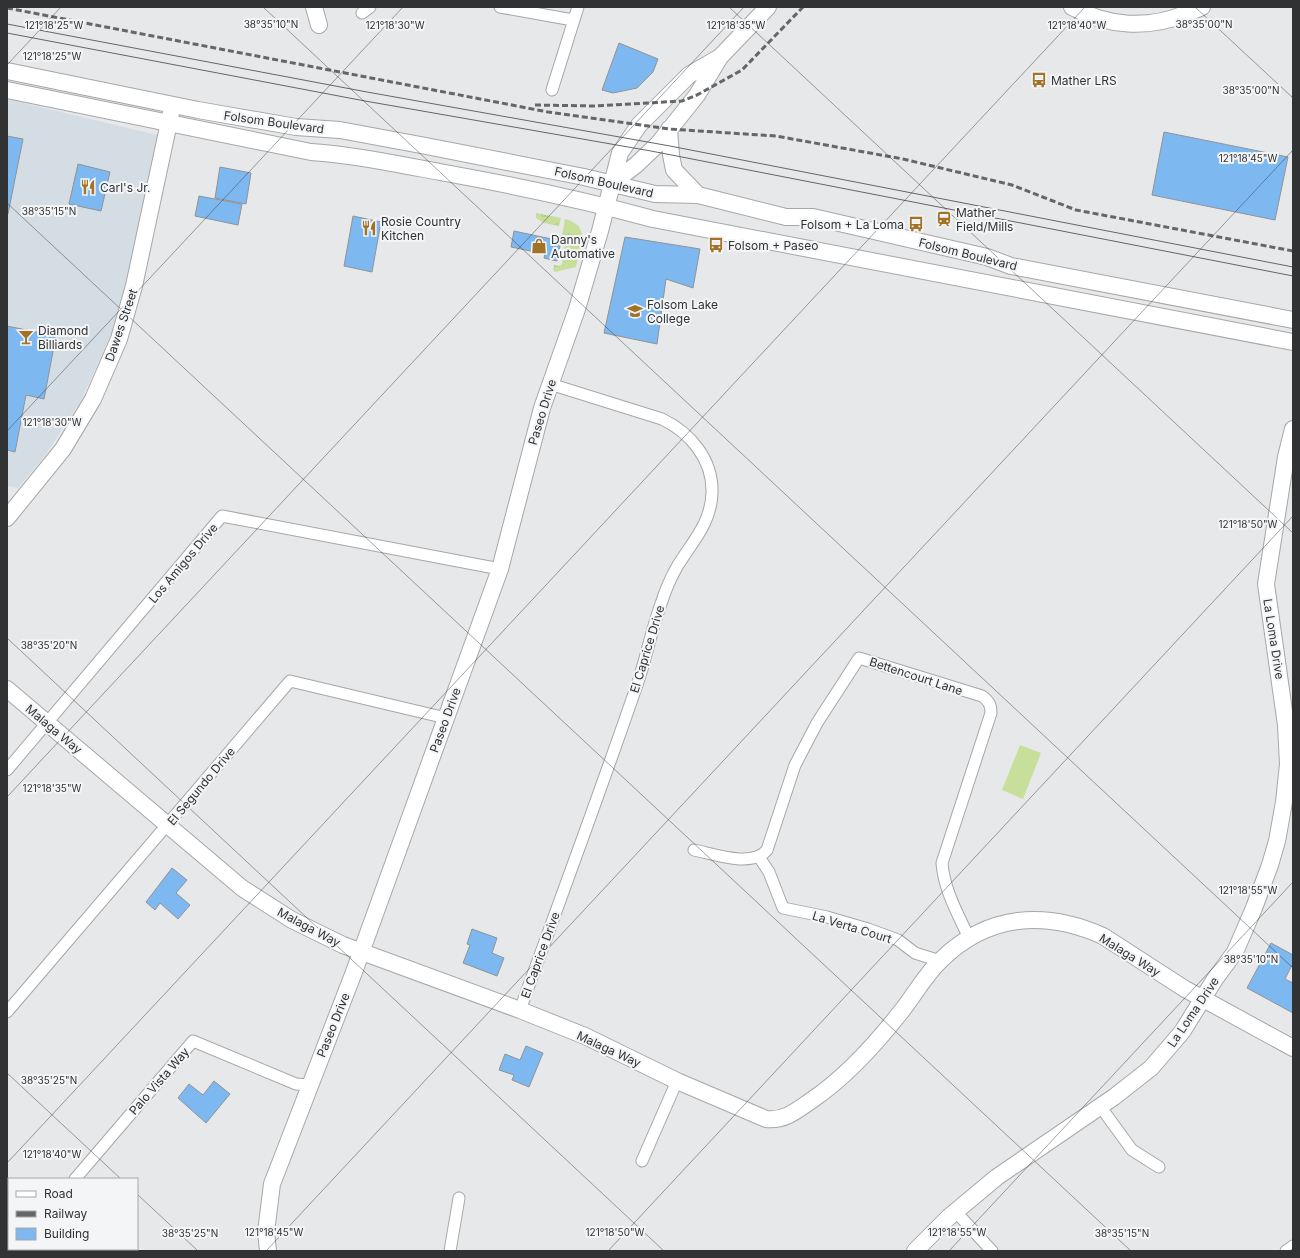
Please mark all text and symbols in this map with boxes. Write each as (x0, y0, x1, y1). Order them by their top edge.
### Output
text: 38°35'10"N (244, 18, 298, 30)
text: 38°35'00"N (1176, 18, 1232, 30)
text: 121°18'25"W (25, 19, 84, 31)
text: 121°18'30"W (365, 19, 425, 31)
text: 121°18'35"W (707, 19, 766, 31)
text: 121°18'40"W (1048, 19, 1106, 31)
text: 121°18'25"W (23, 50, 82, 62)
bus stop icon: Mather LRS (1030, 71, 1048, 89)
place label: Mather LRS (1051, 73, 1117, 88)
text: 38°35'00"N (1223, 84, 1279, 96)
street label: Folsom Boulevard (223, 108, 325, 136)
text: 121°18'45"W (1219, 152, 1277, 164)
street label: Folsom Boulevard (553, 163, 655, 201)
restaurant icon: Carl's Jr. (79, 178, 97, 196)
place label: Carl's Jr. (100, 180, 151, 195)
text: 38°35'15"N (22, 205, 76, 217)
place label: Mather Field/Mills (956, 205, 1013, 234)
station icon: Mather Field/Mills (935, 210, 953, 228)
place label: Rosie Country Kitchen (381, 214, 461, 243)
bus stop icon: Folsom + La Loma (907, 215, 925, 233)
place label: Folsom + La Loma (800, 217, 904, 232)
restaurant icon: Rosie Country Kitchen (360, 219, 378, 237)
place label: Danny's Automative (551, 232, 615, 261)
street label: Folsom Boulevard (917, 235, 1019, 273)
bus stop icon: Folsom + Paseo (707, 236, 725, 254)
shop icon: Danny's Automative (530, 237, 548, 255)
place label: Folsom + Paseo (728, 238, 818, 253)
street label: Dawes Street (102, 287, 140, 363)
place label: Folsom Lake College (647, 297, 718, 326)
school or university icon: Folsom Lake College (626, 302, 644, 320)
place label: Diamond Billiards (38, 323, 88, 352)
bar icon: Diamond Billiards (17, 328, 35, 346)
street label: Paseo Drive (525, 377, 559, 447)
text: 121°18'30"W (22, 416, 82, 428)
text: 121°18'50"W (1219, 518, 1278, 530)
street label: Los Amigos Drive (145, 520, 221, 606)
street label: La Loma Drive (1260, 598, 1288, 680)
street label: El Caprice Drive (627, 603, 667, 695)
text: 38°35'20"N (21, 639, 77, 651)
street label: Bettencourt Lane (867, 654, 965, 698)
street label: Paseo Drive (426, 685, 464, 755)
street label: Malaga Way (23, 701, 86, 757)
street label: El Segundo Drive (164, 744, 238, 828)
text: 121°18'35"W (23, 782, 82, 794)
text: 121°18'55"W (1219, 884, 1277, 896)
street label: Malaga Way (275, 904, 343, 950)
street label: La Verta Court (811, 908, 893, 946)
street label: El Caprice Drive (517, 910, 563, 1000)
street label: Malaga Way (1097, 930, 1164, 980)
text: 38°35'10"N (1224, 953, 1278, 965)
street label: La Loma Drive (1164, 974, 1222, 1050)
street label: Paseo Drive (313, 991, 353, 1059)
street label: Malaga Way (574, 1028, 644, 1071)
street label: Palo Vista Way (126, 1044, 192, 1118)
text: 38°35'25"N (21, 1074, 77, 1086)
text: 121°18'40"W (23, 1148, 81, 1160)
legend (8, 1178, 138, 1250)
text: Road (44, 1186, 73, 1201)
text: Railway (44, 1206, 88, 1221)
text: Building (44, 1226, 89, 1241)
text: 121°18'45"W (245, 1226, 303, 1238)
text: 121°18'50"W (586, 1226, 645, 1238)
text: 121°18'55"W (928, 1226, 986, 1238)
text: 38°35'25"N (162, 1227, 218, 1239)
text: 38°35'15"N (1095, 1227, 1149, 1239)

